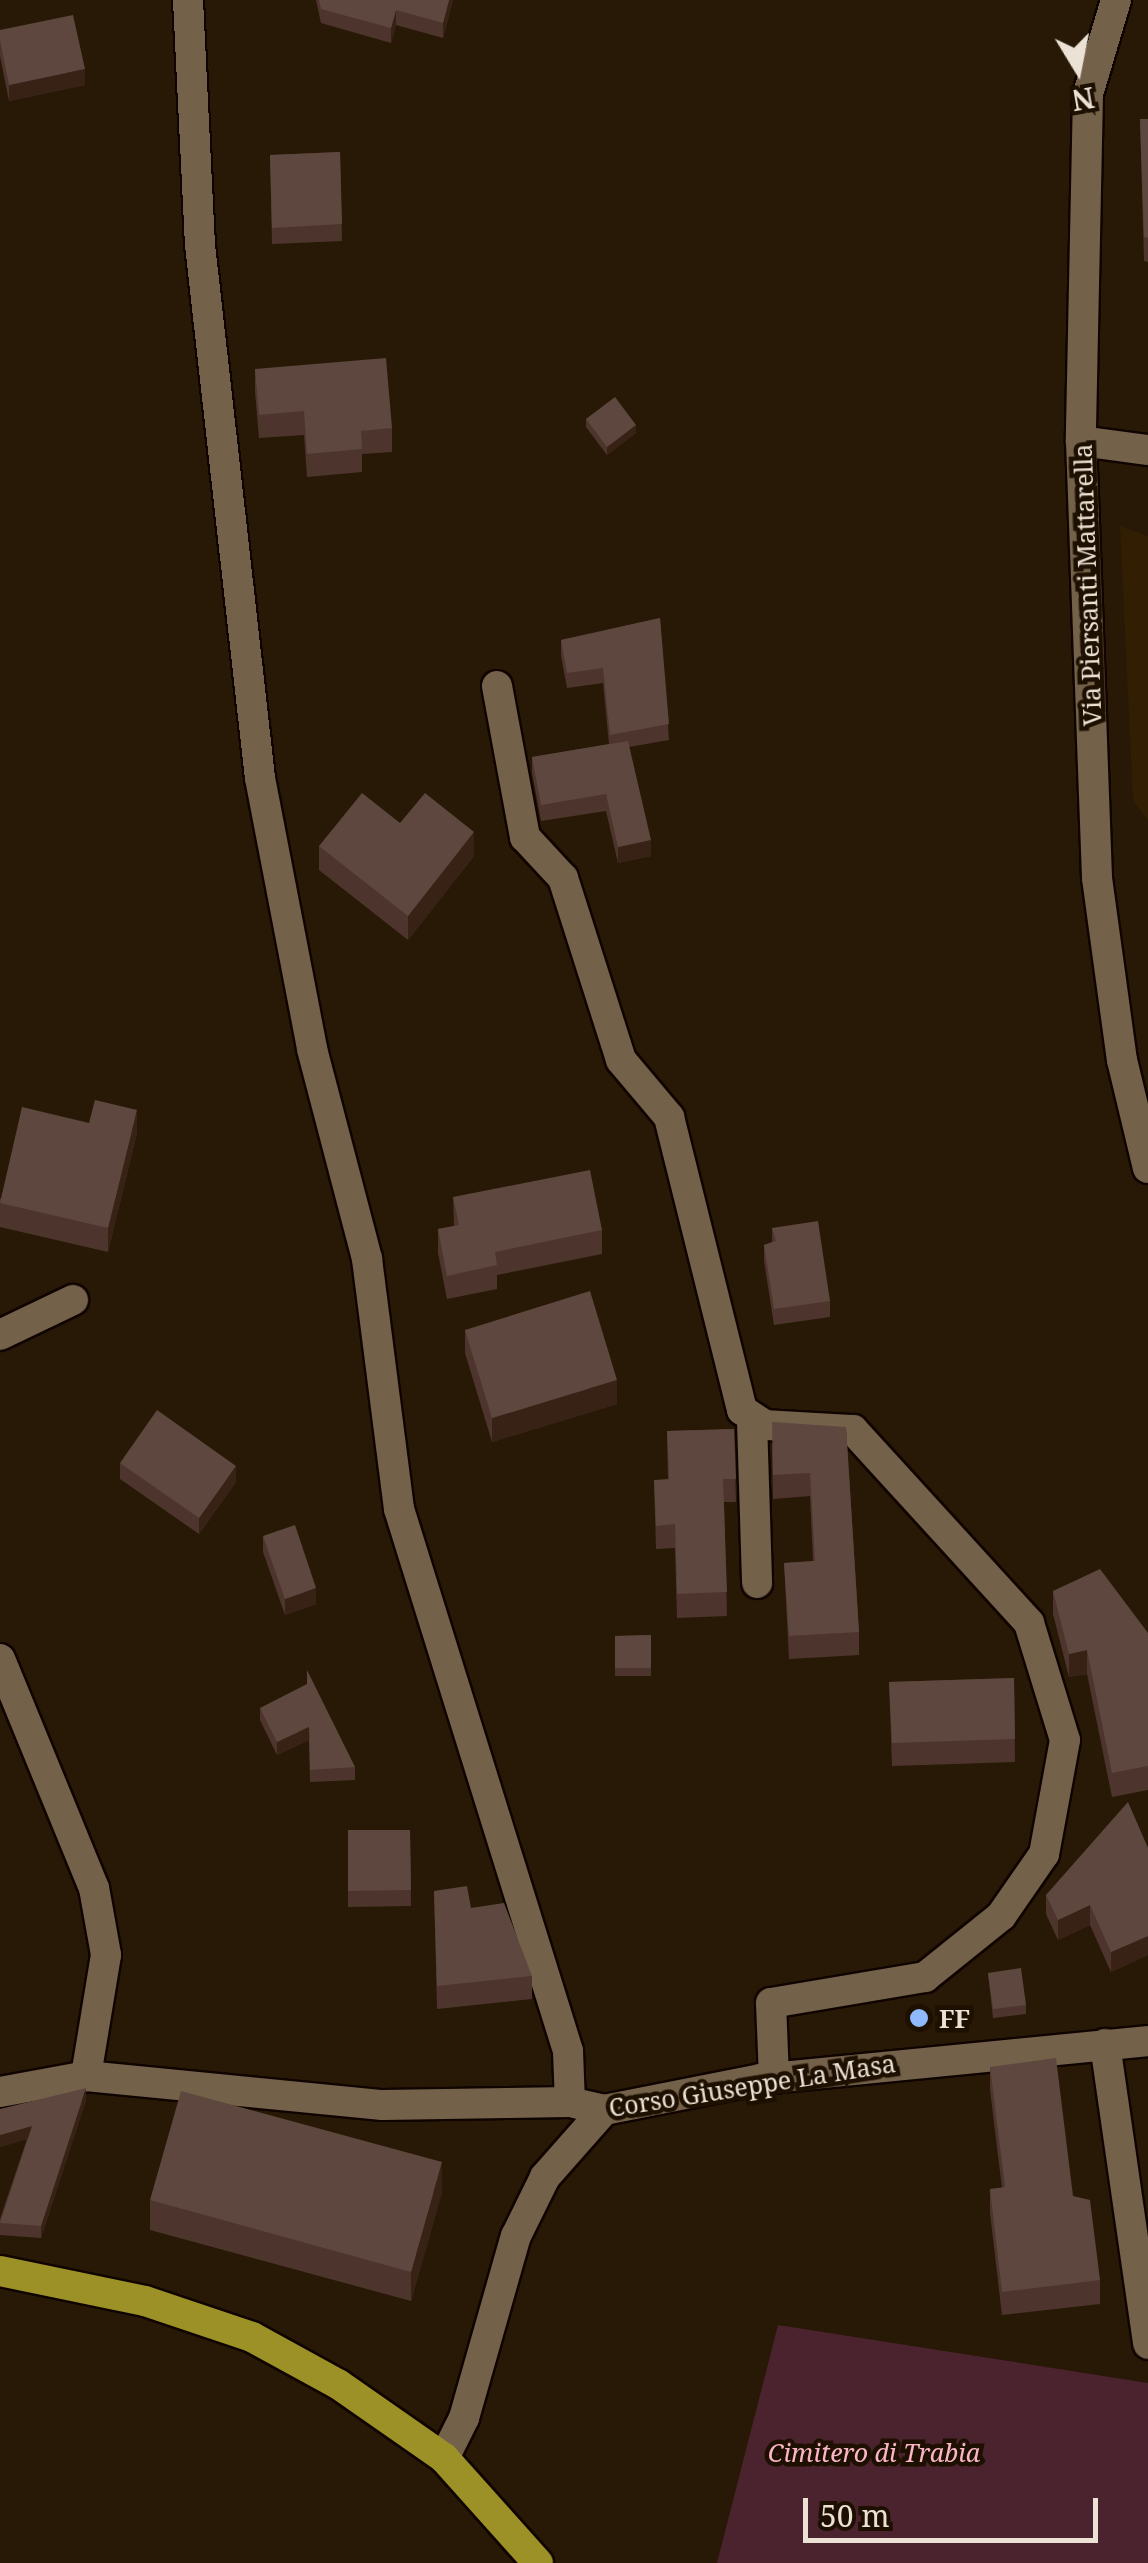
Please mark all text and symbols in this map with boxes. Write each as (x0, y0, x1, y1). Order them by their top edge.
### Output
north arrow (1028, 20, 1128, 120)
text: N (1069, 79, 1097, 120)
street label: Via Piersanti Mattarella (1067, 443, 1107, 727)
place label: FF (939, 2003, 970, 2033)
marker: FF (908, 2007, 930, 2029)
street label: Corso Giuseppe La Masa (607, 2048, 897, 2122)
park label: Cimitero di Trabia (768, 2437, 980, 2467)
scale bar (808, 2478, 1103, 2540)
text: 50 m (820, 2495, 890, 2536)

